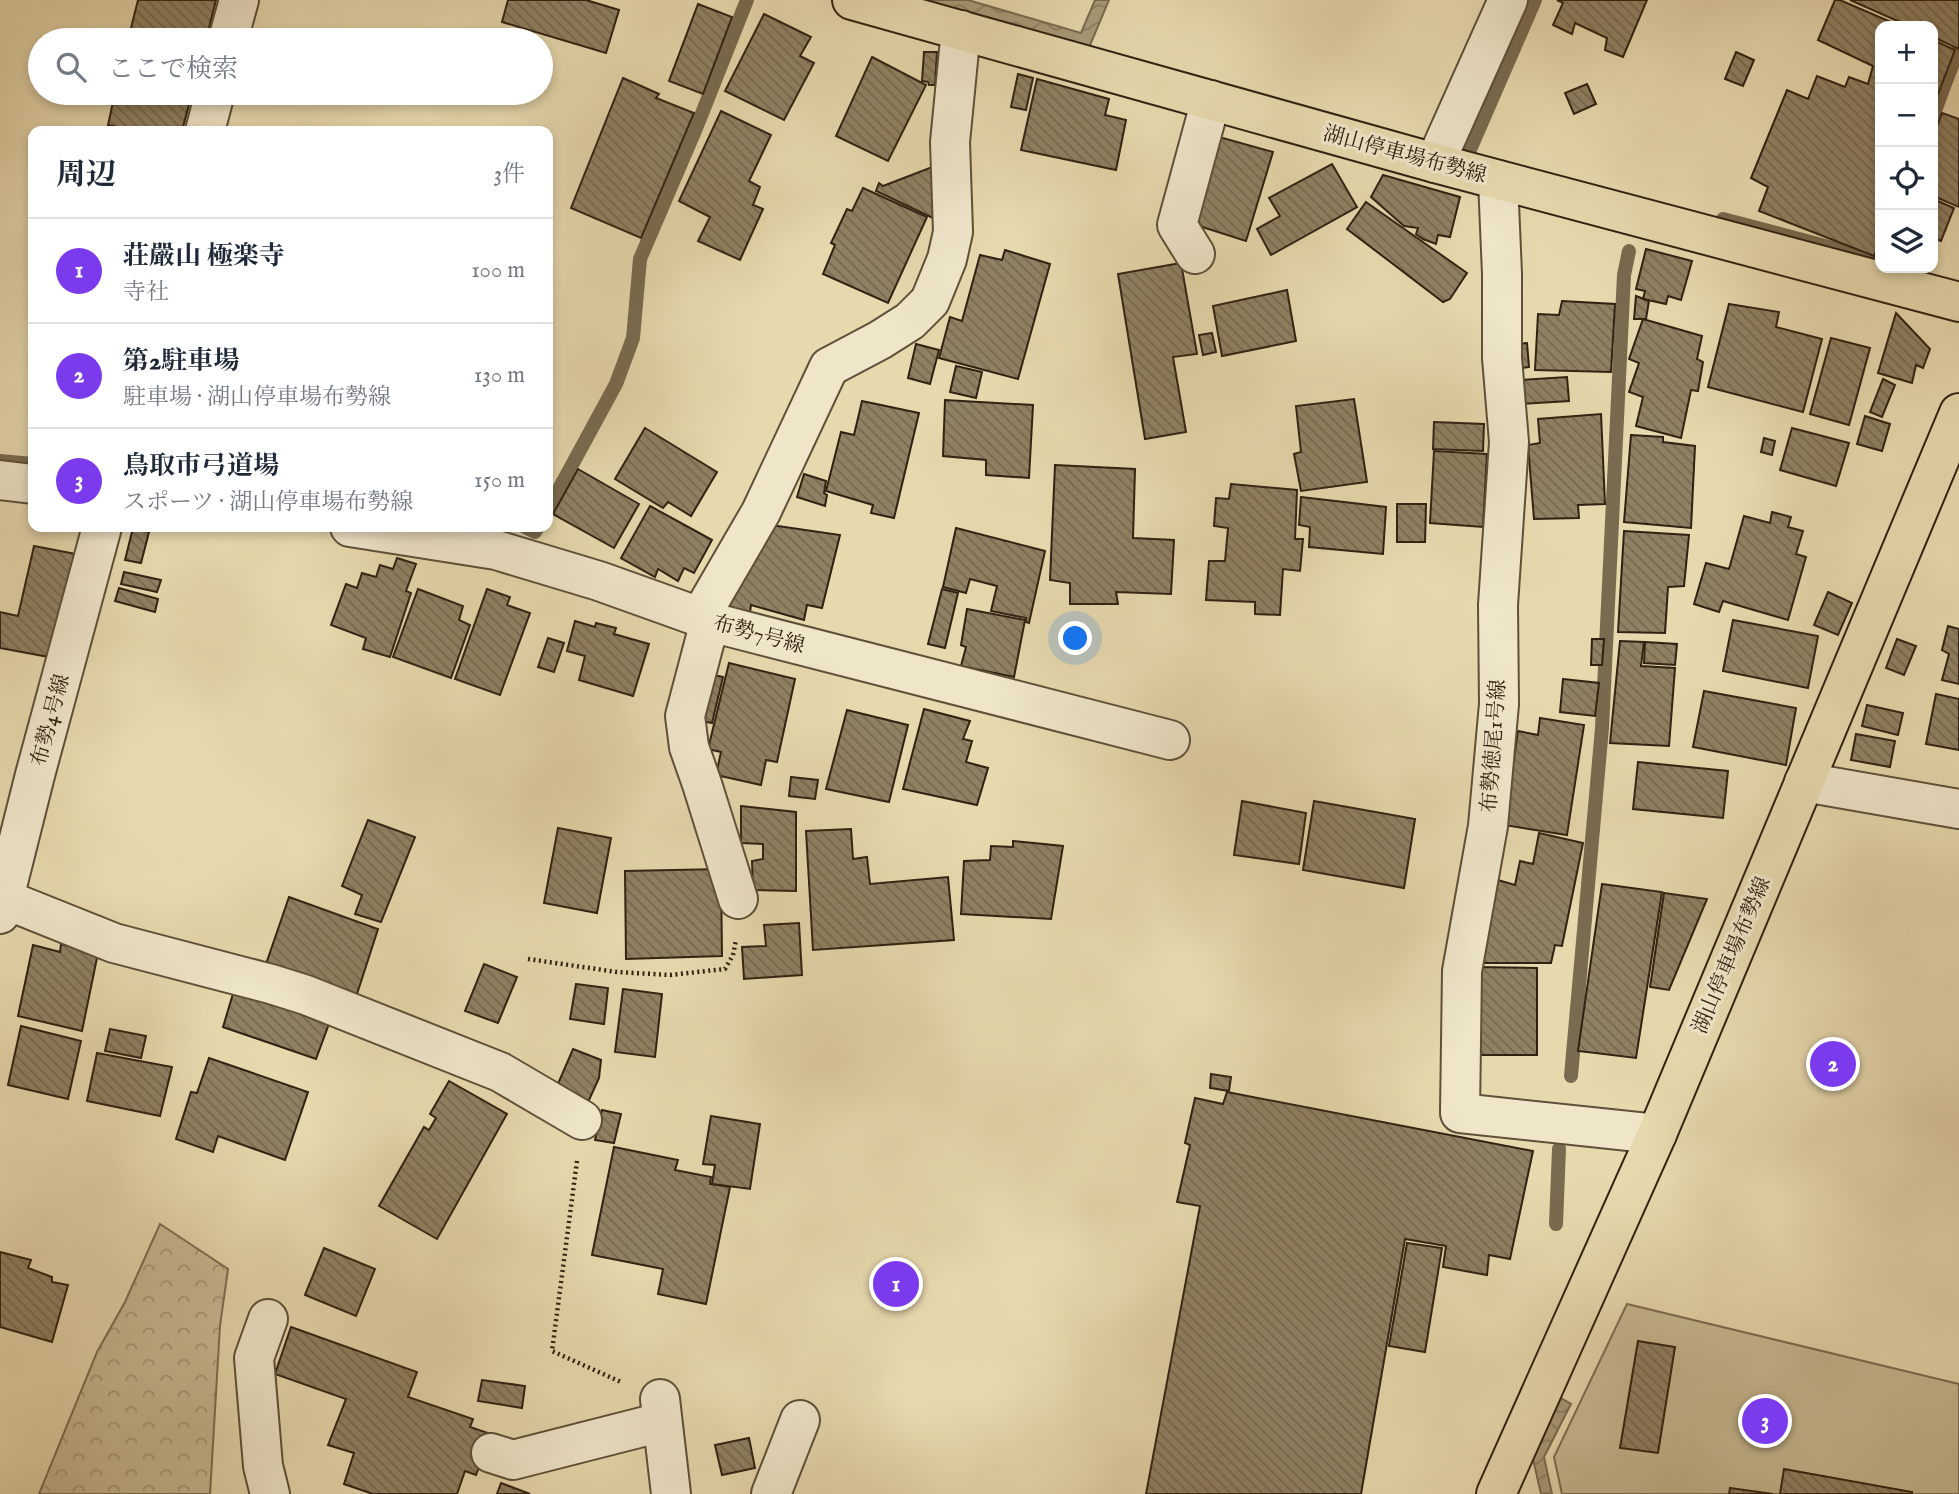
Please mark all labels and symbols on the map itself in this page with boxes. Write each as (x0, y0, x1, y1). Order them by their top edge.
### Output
street label: 湖山停車場布勢線 (1320, 121, 1489, 190)
street label: 布勢7号線 (710, 610, 807, 661)
your location (1058, 621, 1092, 655)
street label: 布勢4号線 (26, 671, 77, 769)
street label: 布勢徳尾1号線 (1476, 678, 1513, 814)
street label: 湖山停車場布勢線 (1687, 873, 1778, 1038)
pin: 2 (1810, 1038, 1856, 1090)
pin: 1 (873, 1258, 919, 1310)
pin: 3 (1742, 1395, 1788, 1447)

